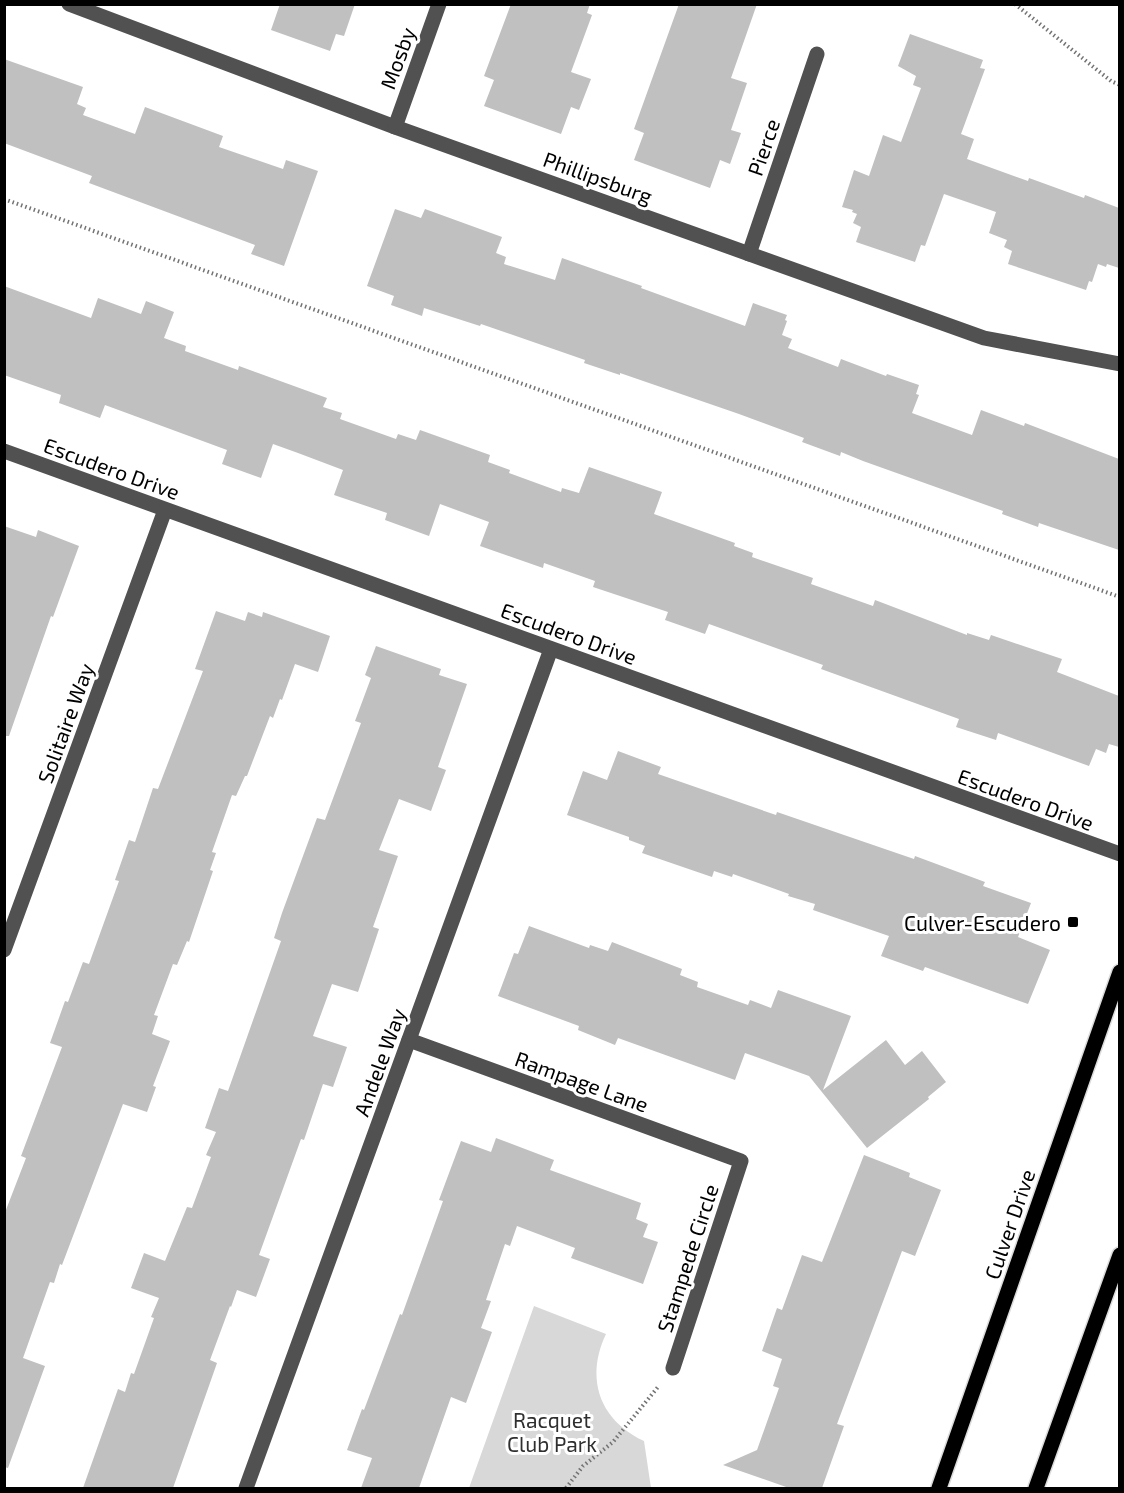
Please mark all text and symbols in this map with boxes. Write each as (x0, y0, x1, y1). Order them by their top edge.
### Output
street label: Mosby (374, 24, 420, 92)
street label: Pierce (742, 115, 784, 179)
street label: Phillipsburg (540, 146, 656, 208)
street label: Escudero Drive (41, 432, 183, 504)
street label: Escudero Drive (498, 597, 640, 669)
street label: Solitaire Way (32, 660, 98, 786)
street label: Escudero Drive (955, 763, 1097, 835)
place label: Culver-Escudero (904, 910, 1061, 935)
marker: Culver-Escudero (1066, 915, 1080, 929)
street label: Andele Way (348, 1005, 410, 1119)
street label: Rampage Lane (512, 1045, 652, 1117)
street label: Culver Drive (979, 1166, 1039, 1282)
street label: Stampede Circle (651, 1181, 723, 1335)
park label: Racquet Club Park (507, 1407, 597, 1456)

